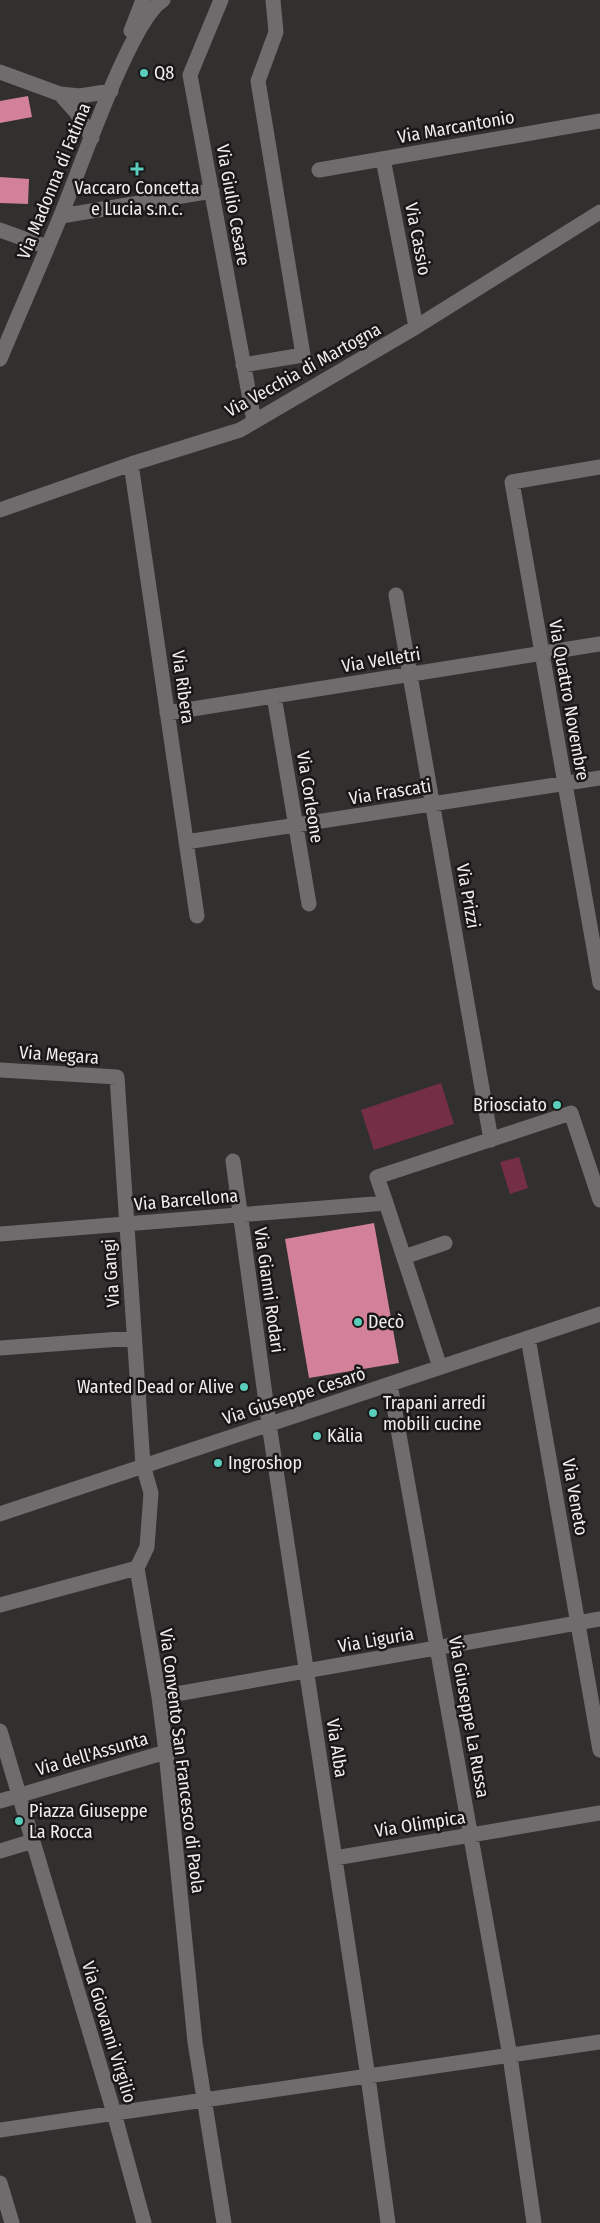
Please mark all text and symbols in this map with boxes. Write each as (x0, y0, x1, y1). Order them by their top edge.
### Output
place label: Q8 (154, 62, 174, 84)
marker: Q8 (138, 67, 150, 79)
street label: Via Madonna di Fatima (13, 99, 95, 262)
street label: Via Marcantonio (396, 106, 516, 148)
street label: Via Giulio Cesare (212, 143, 255, 267)
marker: Vaccaro Concetta e Lucia s.n.c. (131, 163, 143, 175)
place label: Vaccaro Concetta e Lucia s.n.c. (75, 177, 200, 220)
street label: Via Cassio (400, 201, 436, 277)
street label: Via Vecchia di Martogna (221, 318, 385, 422)
street label: Via Quattro Novembre (544, 618, 594, 782)
street label: Via Velletri (340, 643, 422, 677)
street label: Via Ribera (167, 649, 199, 725)
street label: Via Corleone (292, 750, 328, 845)
street label: Via Frascati (347, 775, 433, 809)
street label: Via Prizzi (451, 862, 485, 930)
street label: Via Megara (18, 1041, 100, 1069)
place label: Briosciato (473, 1094, 547, 1116)
marker: Briosciato (551, 1099, 563, 1111)
street label: Via Barcellona (133, 1184, 239, 1216)
street label: Via Gianni Rodari (249, 1226, 289, 1354)
street label: Via Gangi (98, 1238, 124, 1308)
place label: Decò (368, 1311, 404, 1333)
marker: Decò (352, 1316, 364, 1328)
street label: Via Giuseppe Cesarò (220, 1362, 368, 1430)
place label: Wanted Dead or Alive (77, 1376, 234, 1398)
marker: Wanted Dead or Alive (238, 1381, 250, 1393)
place label: Trapani arredi mobili cucine (383, 1392, 486, 1435)
marker: Trapani arredi mobili cucine (367, 1407, 379, 1419)
place label: Kàlia (327, 1425, 363, 1447)
marker: Kàlia (311, 1430, 323, 1442)
place label: Ingroshop (228, 1452, 302, 1474)
marker: Ingroshop (212, 1457, 224, 1469)
street label: Via Veneto (557, 1457, 593, 1537)
street label: Via Liguria (336, 1622, 416, 1657)
street label: Via Convento San Francesco di Paola (155, 1627, 209, 1895)
street label: Via Giuseppe La Russa (444, 1634, 494, 1800)
street label: Via Alba (322, 1717, 353, 1779)
street label: Via dell'Assunta (33, 1727, 151, 1781)
place label: Piazza Giuseppe La Rocca (29, 1800, 148, 1843)
street label: Via Olimpica (373, 1806, 467, 1842)
marker: Piazza Giuseppe La Rocca (13, 1815, 25, 1827)
street label: Via Giovanni Virgilio (77, 1959, 141, 2105)

